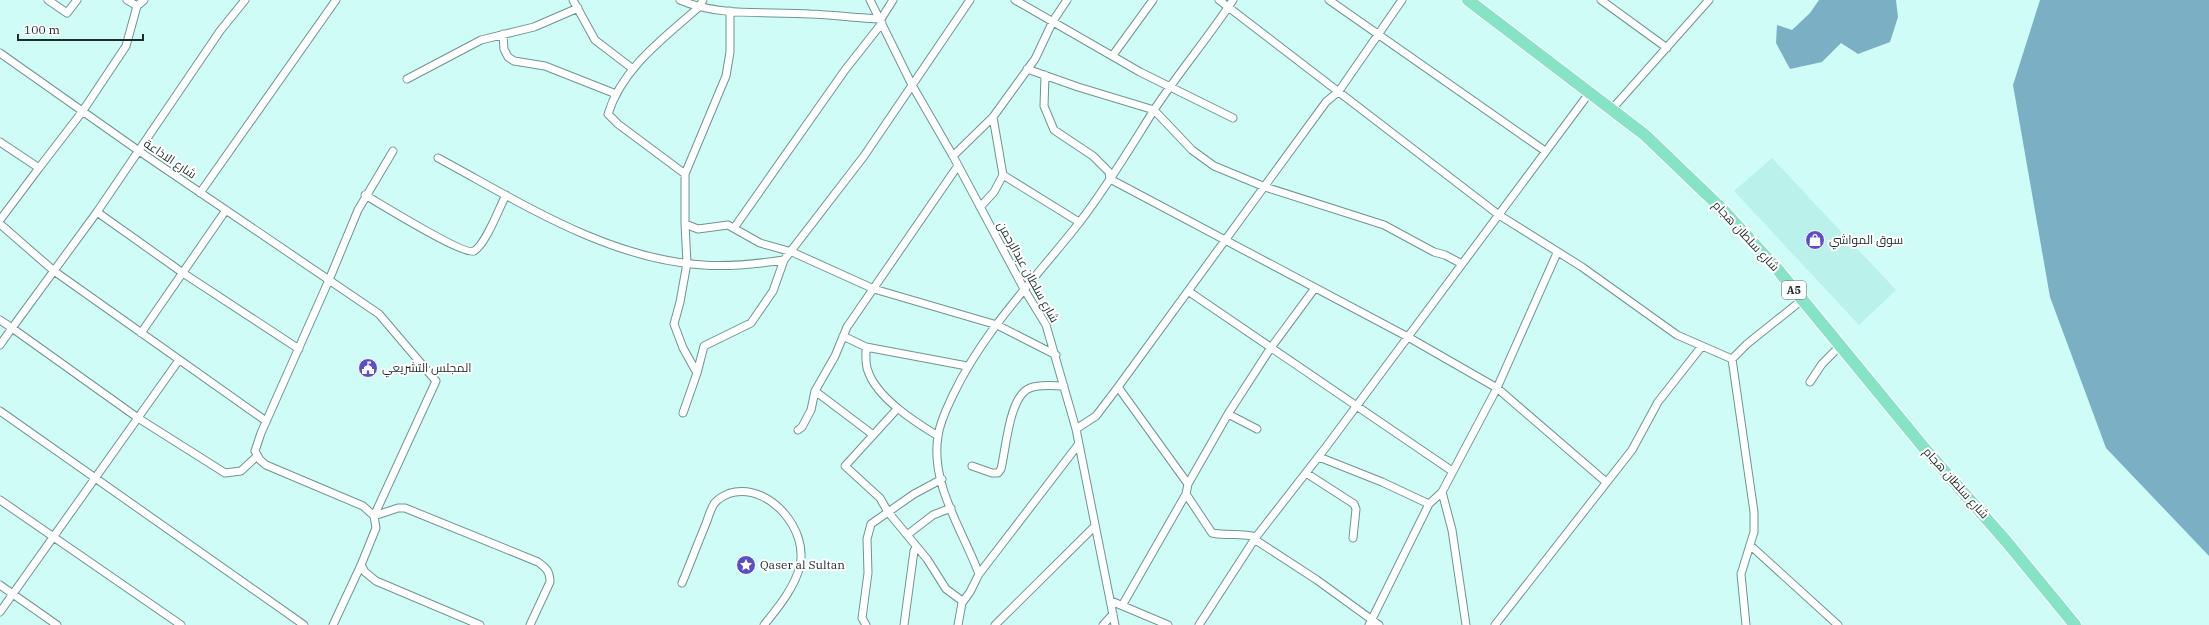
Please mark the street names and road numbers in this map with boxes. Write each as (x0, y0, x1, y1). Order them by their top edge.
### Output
street label: شارع الاذاعة (141, 136, 199, 182)
street label: شارع سلطان هجام (1709, 197, 1783, 275)
street label: شارع سلطان عبدالرحمن (994, 219, 1062, 325)
road number: A5 (1782, 281, 1806, 299)
street label: شارع سلطان هجام (1920, 444, 1992, 522)

